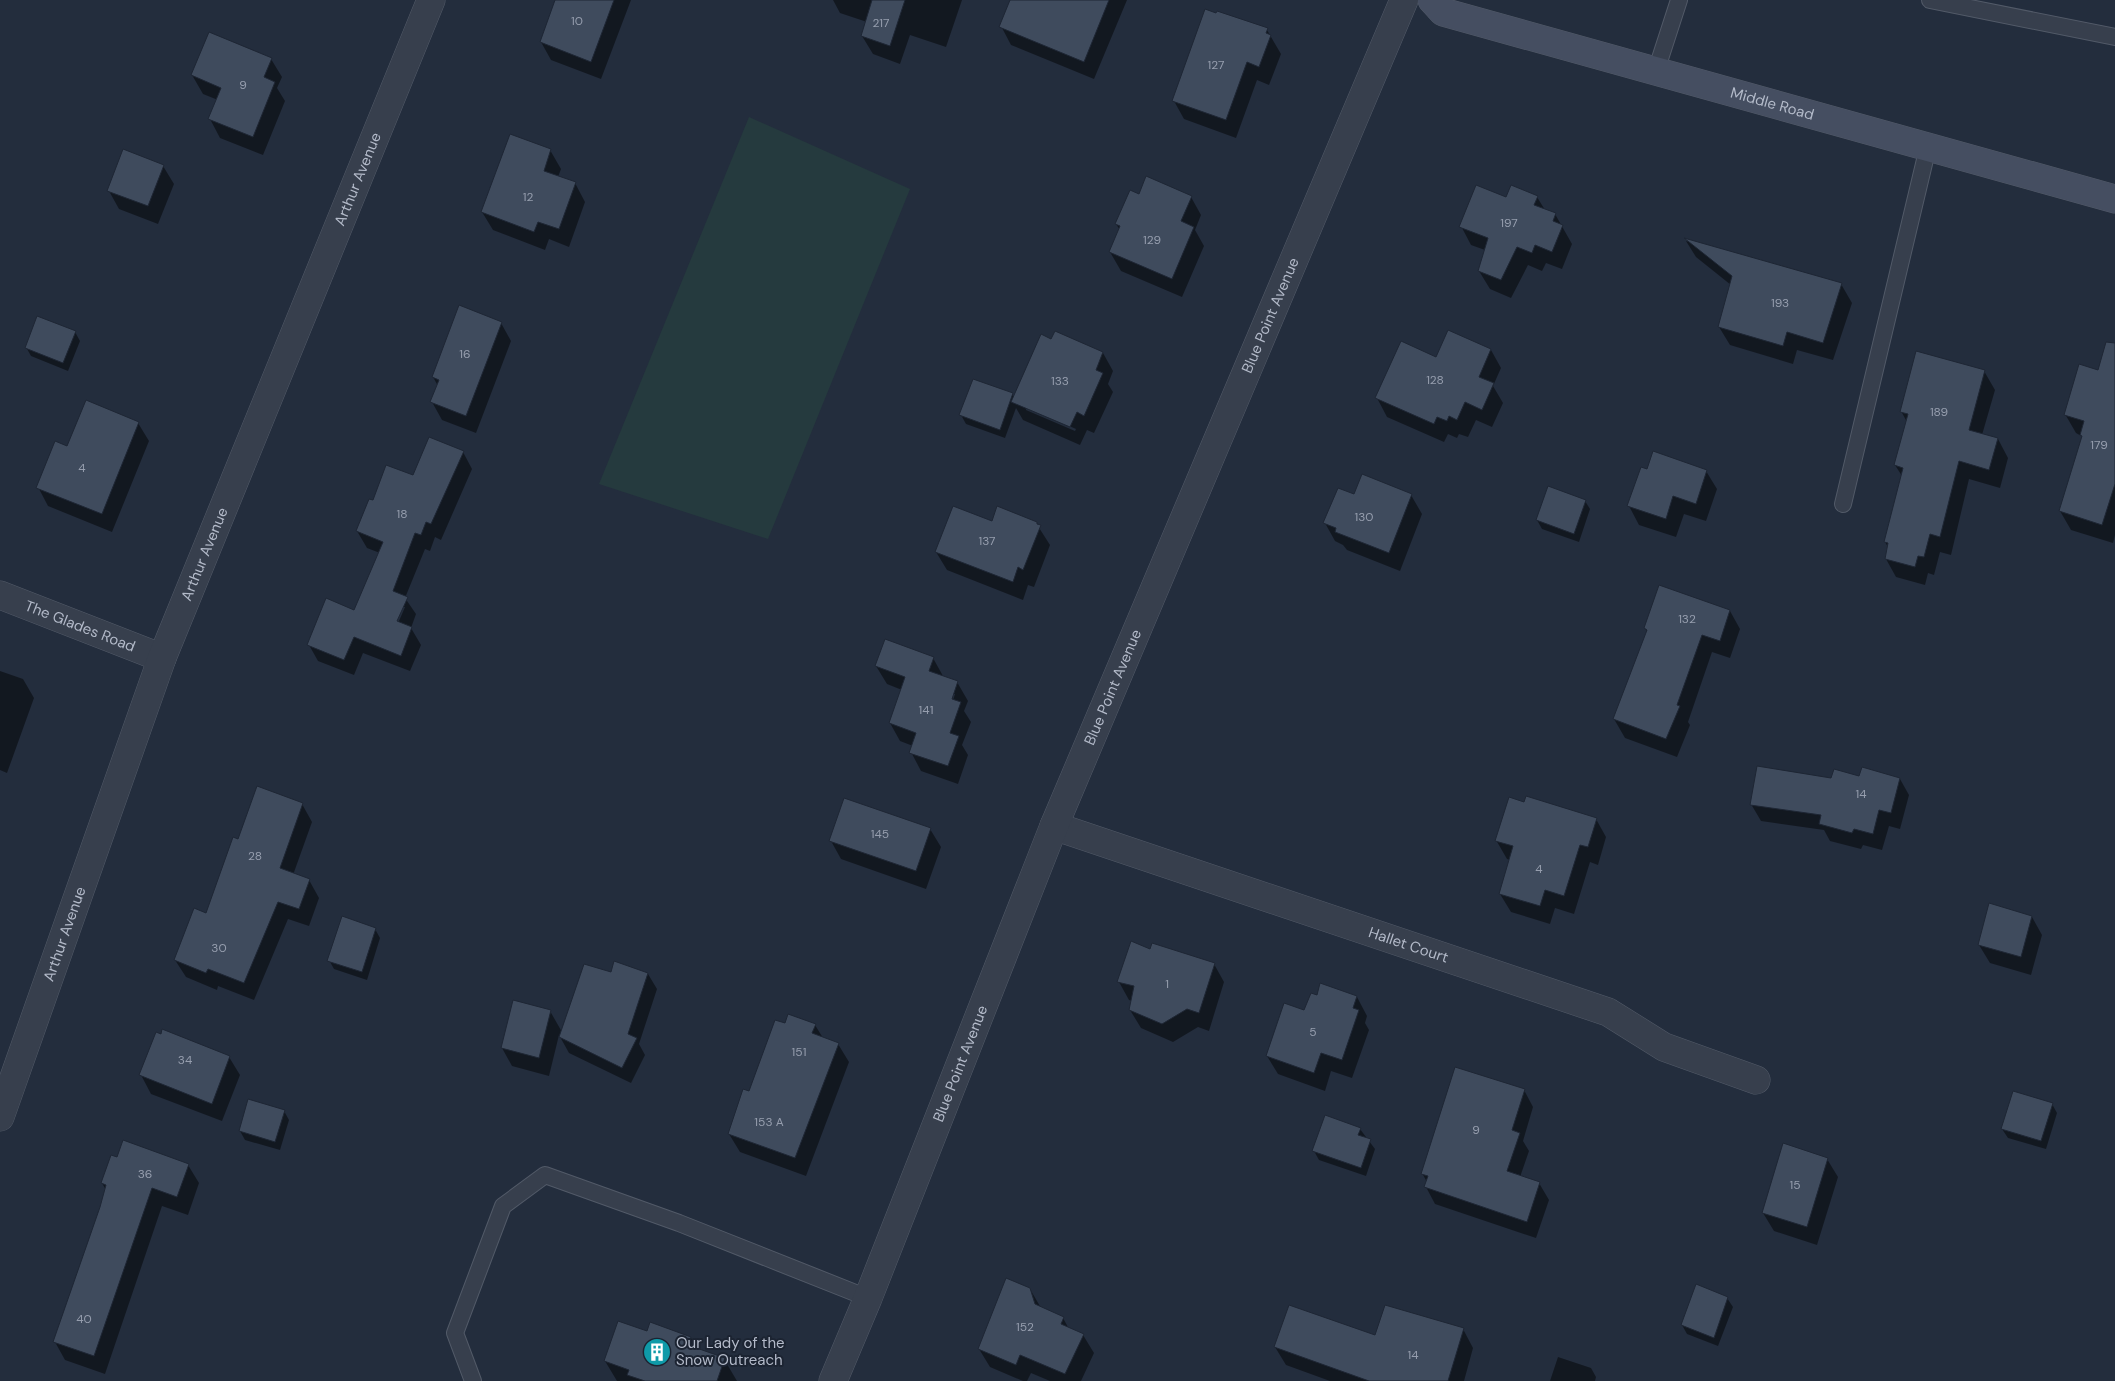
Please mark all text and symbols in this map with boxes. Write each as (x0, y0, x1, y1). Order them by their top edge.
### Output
house number: 10 (571, 13, 583, 29)
house number: 217 (872, 15, 890, 31)
house number: 127 (1208, 57, 1224, 73)
house number: 9 (239, 77, 247, 93)
street label: Middle Road (1728, 82, 1816, 125)
street label: Arthur Avenue (330, 129, 386, 229)
house number: 12 (523, 189, 533, 205)
house number: 197 (1500, 215, 1518, 231)
house number: 129 (1143, 232, 1161, 248)
street label: Blue Point Avenue (1237, 254, 1304, 376)
house number: 193 (1771, 295, 1789, 311)
house number: 16 (459, 346, 471, 362)
house number: 128 (1426, 372, 1444, 388)
house number: 133 (1051, 373, 1069, 389)
house number: 189 (1930, 404, 1948, 420)
house number: 179 (2090, 437, 2108, 453)
house number: 4 (78, 460, 86, 476)
street label: Arthur Avenue (176, 504, 233, 604)
house number: 18 (396, 506, 408, 522)
house number: 130 (1354, 509, 1374, 525)
house number: 137 (978, 533, 996, 549)
street label: The Glades Road (22, 596, 138, 657)
house number: 132 (1678, 611, 1696, 627)
street label: Blue Point Avenue (1079, 626, 1146, 748)
house number: 141 (919, 702, 933, 718)
house number: 14 (1855, 786, 1867, 802)
house number: 145 (871, 826, 889, 842)
house number: 28 (248, 848, 262, 864)
house number: 4 (1535, 861, 1543, 877)
street label: Arthur Avenue (39, 884, 91, 984)
street label: Hallet Court (1366, 922, 1451, 968)
house number: 30 (211, 940, 227, 956)
house number: 1 (1165, 976, 1169, 992)
street label: Blue Point Avenue (928, 1002, 992, 1125)
house number: 5 (1309, 1024, 1317, 1040)
house number: 151 (792, 1044, 806, 1060)
house number: 34 (178, 1052, 192, 1068)
house number: 153 A (754, 1114, 784, 1130)
house number: 9 (1472, 1122, 1480, 1138)
house number: 36 (138, 1166, 152, 1182)
house number: 15 (1789, 1177, 1801, 1193)
house number: 40 (76, 1311, 92, 1327)
house number: 152 (1016, 1319, 1034, 1335)
place label: Our Lady of the Snow Outreach (676, 1333, 785, 1370)
building icon: Our Lady of the Snow Outreach (642, 1337, 672, 1367)
house number: 14 (1407, 1347, 1419, 1363)

